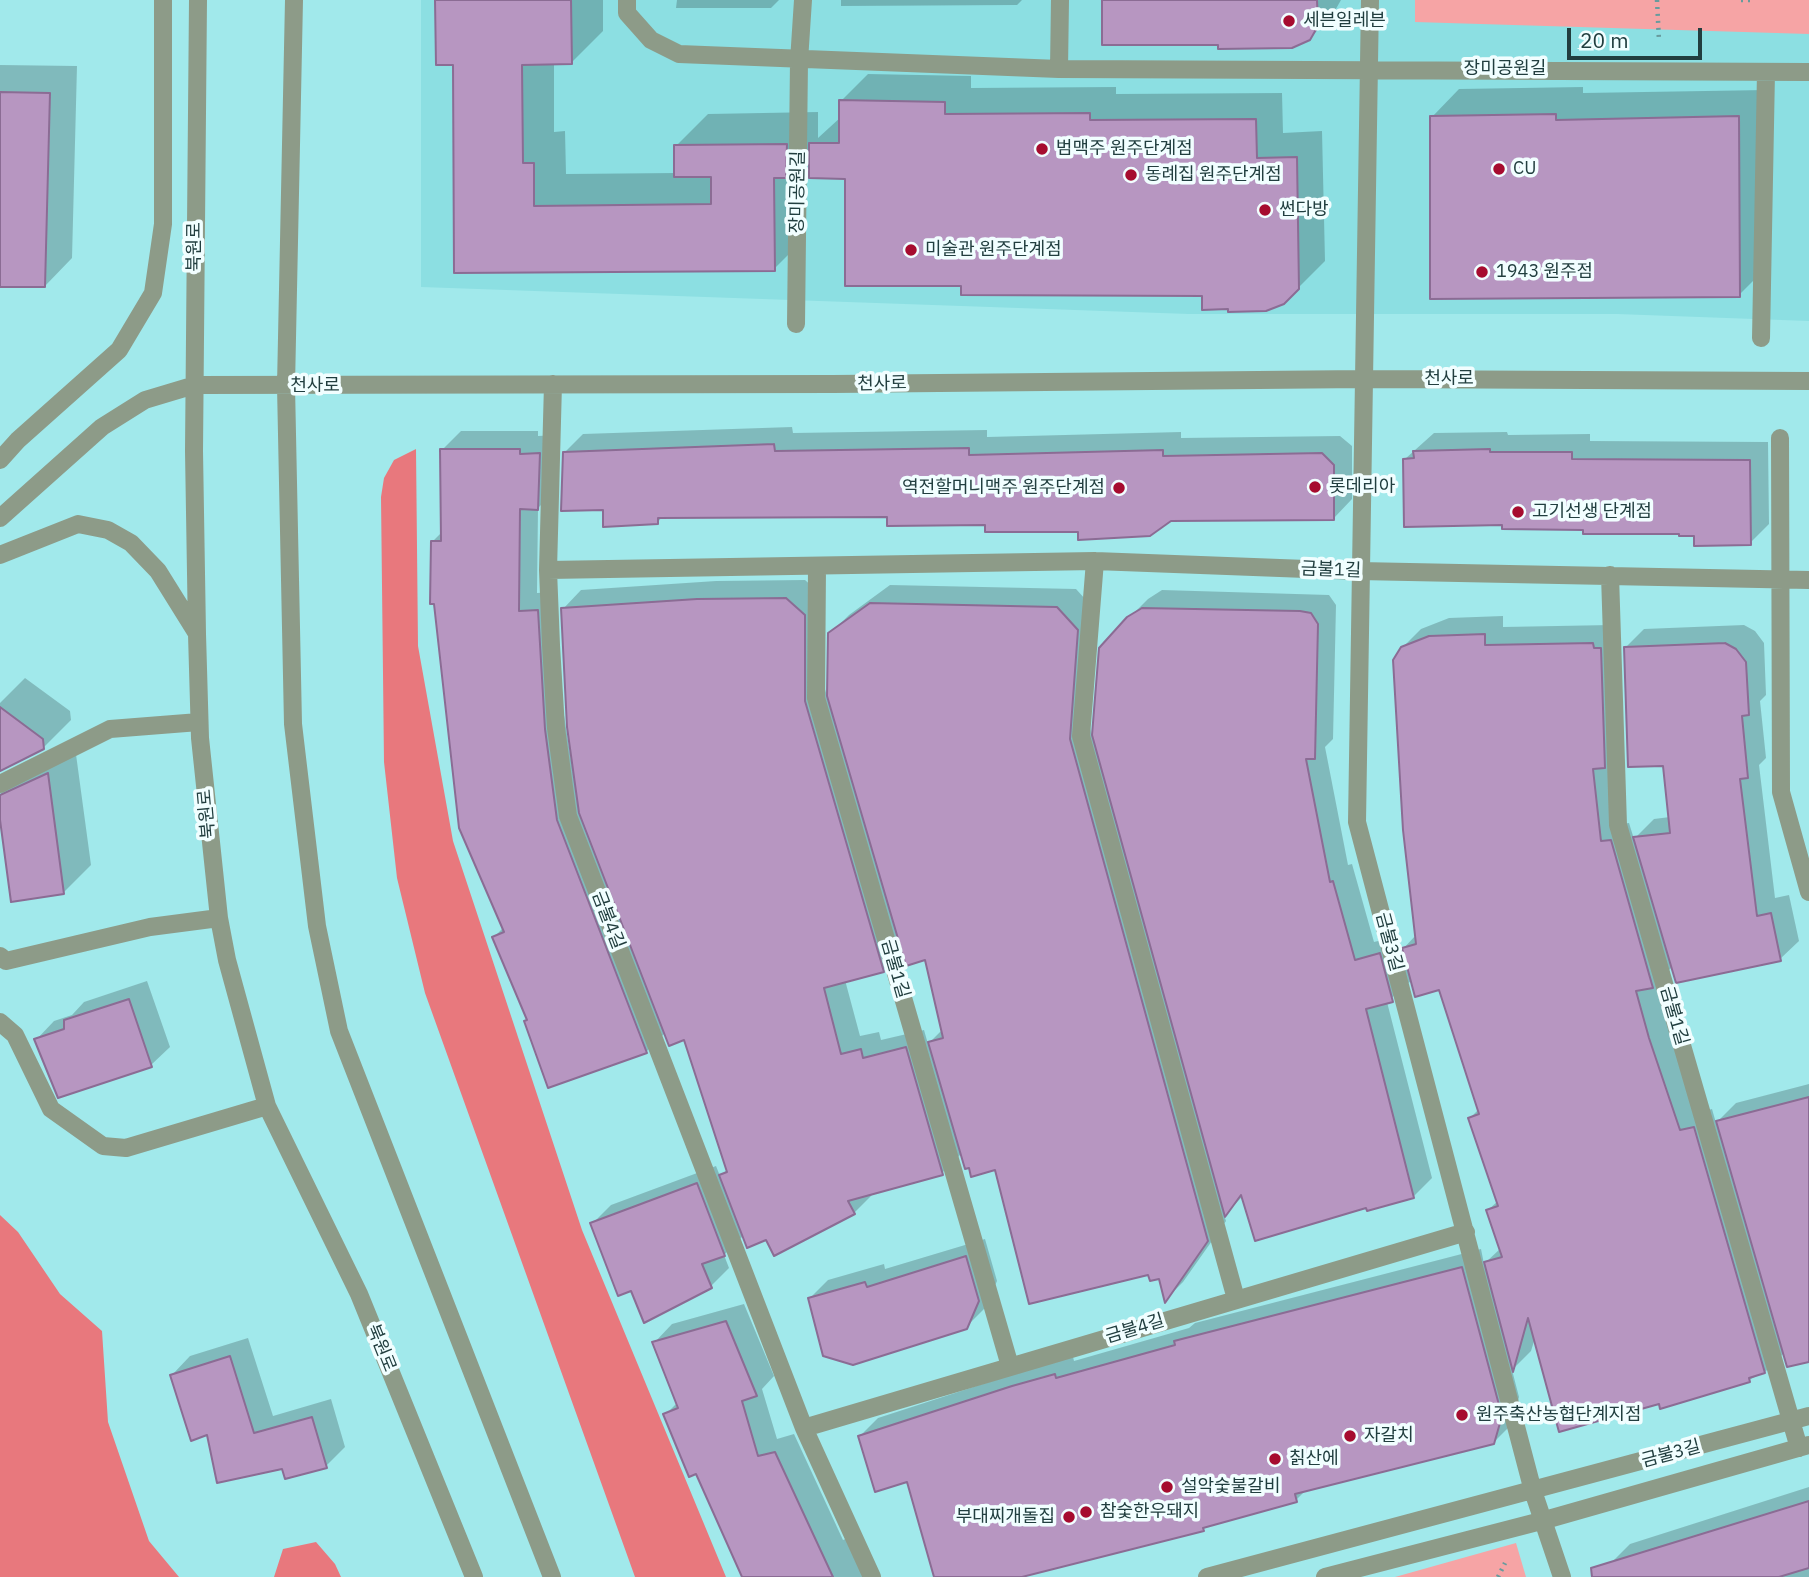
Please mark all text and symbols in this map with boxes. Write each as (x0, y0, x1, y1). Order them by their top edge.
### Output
place label: 세븐일레븐 (1303, 10, 1386, 32)
marker: 세븐일레븐 (1281, 13, 1297, 29)
scale bar (1571, 14, 1706, 58)
text: 20 m (1580, 26, 1629, 54)
street label: 장미공원길 (1464, 58, 1546, 80)
place label: 범맥주 원주단계점 (1056, 138, 1193, 160)
marker: 범맥주 원주단계점 (1034, 141, 1050, 157)
street label: 장미공원길 (786, 150, 810, 234)
place label: CU (1513, 158, 1536, 180)
marker: CU (1491, 161, 1507, 177)
place label: 동례집 원주단계점 (1145, 164, 1282, 186)
marker: 동례집 원주단계점 (1123, 167, 1139, 183)
place label: 썬다방 (1279, 199, 1329, 221)
marker: 썬다방 (1257, 202, 1273, 218)
street label: 북원로 (184, 222, 206, 272)
place label: 미술관 원주단계점 (925, 239, 1062, 261)
marker: 미술관 원주단계점 (903, 242, 919, 258)
place label: 1943 원주점 (1496, 261, 1593, 283)
marker: 1943 원주점 (1474, 264, 1490, 280)
street label: 천사로 (1424, 368, 1474, 390)
street label: 천사로 (857, 373, 907, 395)
street label: 천사로 (290, 375, 340, 397)
place label: 롯데리아 (1329, 476, 1395, 498)
place label: 역전할머니맥주 원주단계점 (902, 477, 1105, 499)
marker: 롯데리아 (1307, 479, 1323, 495)
marker: 역전할머니맥주 원주단계점 (1111, 480, 1127, 496)
place label: 고기선생 단계점 (1532, 501, 1652, 523)
marker: 고기선생 단계점 (1510, 504, 1526, 520)
street label: 금불1길 (1300, 558, 1362, 582)
street label: 북원로 (194, 788, 220, 840)
street label: 금불4길 (587, 888, 629, 952)
street label: 금불3길 (1371, 910, 1407, 974)
street label: 금불1길 (876, 937, 914, 1001)
street label: 금불1길 (1655, 984, 1693, 1048)
street label: 금불4길 (1103, 1310, 1167, 1348)
street label: 북원로 (362, 1321, 400, 1375)
place label: 원주축산농협단계지점 (1476, 1404, 1642, 1426)
marker: 원주축산농협단계지점 (1454, 1407, 1470, 1423)
place label: 자갈치 (1364, 1425, 1414, 1447)
marker: 자갈치 (1342, 1428, 1358, 1444)
street label: 금불3길 (1639, 1436, 1703, 1472)
place label: 칡산에 (1289, 1448, 1339, 1470)
marker: 칡산에 (1267, 1451, 1283, 1467)
place label: 설악숯불갈비 (1181, 1476, 1280, 1498)
marker: 설악숯불갈비 (1159, 1479, 1175, 1495)
place label: 참숯한우돼지 (1100, 1501, 1199, 1523)
marker: 참숯한우돼지 (1078, 1504, 1094, 1520)
place label: 부대찌개돌집 (956, 1506, 1055, 1528)
marker: 부대찌개돌집 (1061, 1509, 1077, 1525)

